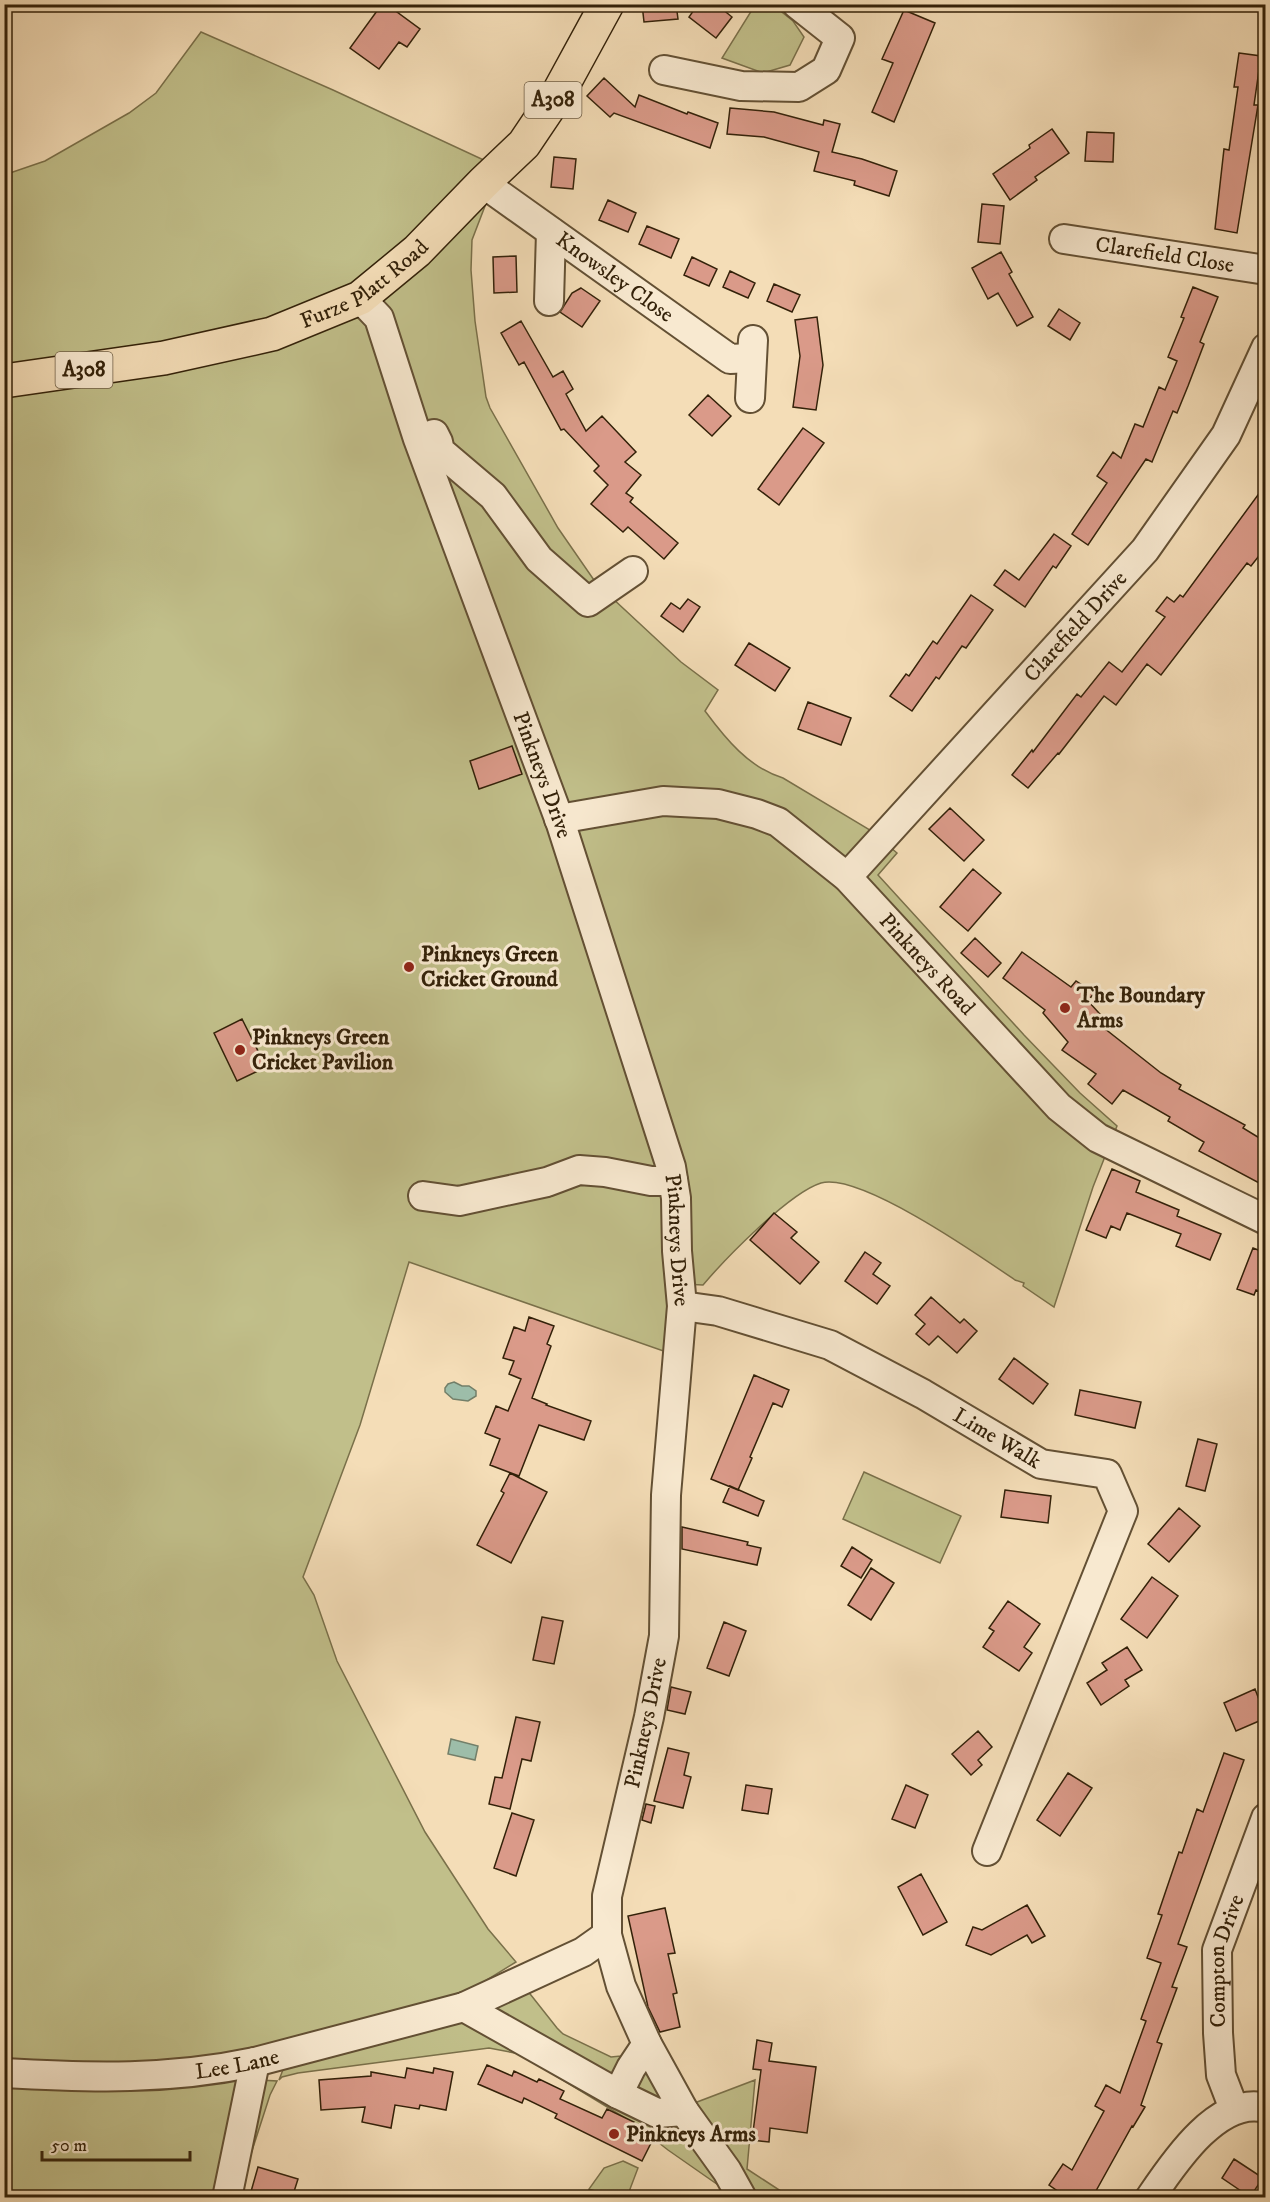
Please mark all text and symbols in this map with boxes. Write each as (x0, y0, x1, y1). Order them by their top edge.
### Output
road number: A308 (524, 82, 582, 118)
street label: Knowsley Close (551, 226, 679, 328)
street label: Clarefield Close (1094, 231, 1236, 278)
street label: Furze Platt Road (296, 234, 434, 335)
road number: A308 (56, 352, 112, 388)
street label: Clarefield Drive (1018, 565, 1133, 688)
street label: Pinkneys Drive (507, 708, 578, 842)
street label: Pinkneys Road (873, 907, 981, 1021)
place label: Pinkneys Green Cricket Ground (421, 941, 559, 993)
marker: Pinkneys Green Cricket Ground (402, 960, 416, 974)
place label: The Boundary Arms (1076, 982, 1205, 1034)
marker: The Boundary Arms (1058, 1001, 1072, 1015)
place label: Pinkneys Green Cricket Pavilion (252, 1024, 394, 1076)
marker: Pinkneys Green Cricket Pavilion (233, 1043, 247, 1057)
street label: Pinkneys Drive (659, 1172, 695, 1307)
street label: Lime Walk (949, 1402, 1046, 1475)
street label: Pinkneys Drive (619, 1655, 673, 1791)
street label: Compton Drive (1203, 1891, 1250, 2028)
street label: Lee Lane (194, 2043, 282, 2085)
place label: Pinkneys Arms (626, 2121, 757, 2148)
scale bar (42, 2124, 190, 2162)
marker: Pinkneys Arms (607, 2127, 621, 2141)
text: 50 m (51, 2135, 87, 2157)

